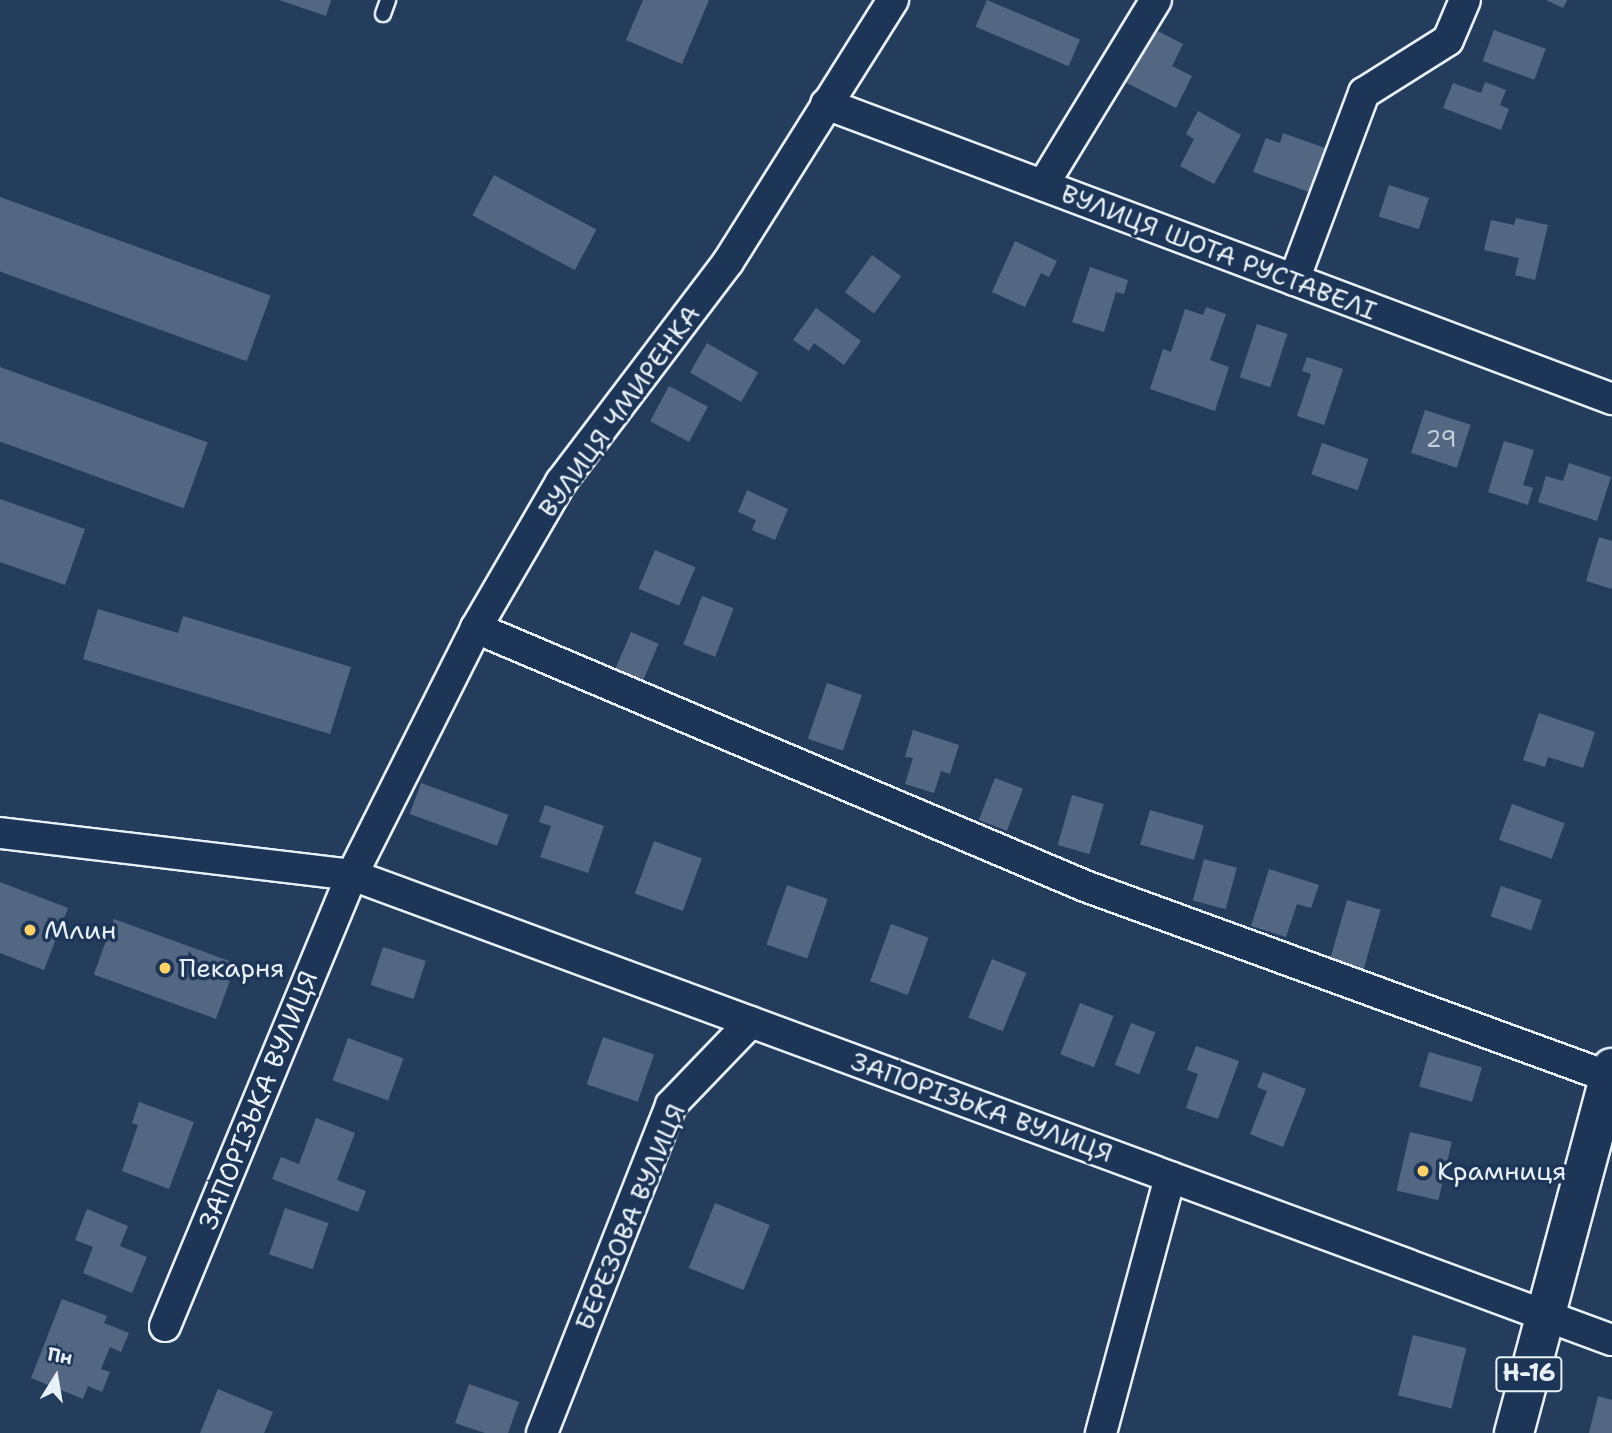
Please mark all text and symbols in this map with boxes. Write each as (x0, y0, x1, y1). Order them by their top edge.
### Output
street label: ВУЛИЦЯ ШОТА РУСТАВЕЛІ (1057, 177, 1381, 327)
street label: ВУЛИЦЯ ЧМИРЕНКА (532, 299, 706, 523)
house number: 29 (1426, 425, 1456, 453)
place label: Млин (44, 914, 116, 946)
marker: Млин (22, 922, 38, 938)
place label: Пекарня (179, 952, 285, 984)
marker: Пекарня (157, 960, 173, 976)
street label: ЗАПОРІЗЬКА ВУЛИЦЯ (192, 966, 324, 1234)
street label: ЗАПОРІЗЬКА ВУЛИЦЯ (847, 1045, 1117, 1169)
street label: БЕРЕЗОВА ВУЛИЦЯ (568, 1099, 692, 1335)
place label: Крамниця (1437, 1155, 1567, 1187)
marker: Крамниця (1415, 1163, 1431, 1179)
text: Пн (45, 1341, 75, 1371)
north arrow (21, 1342, 91, 1412)
road number: Н-16 (1494, 1354, 1564, 1394)

